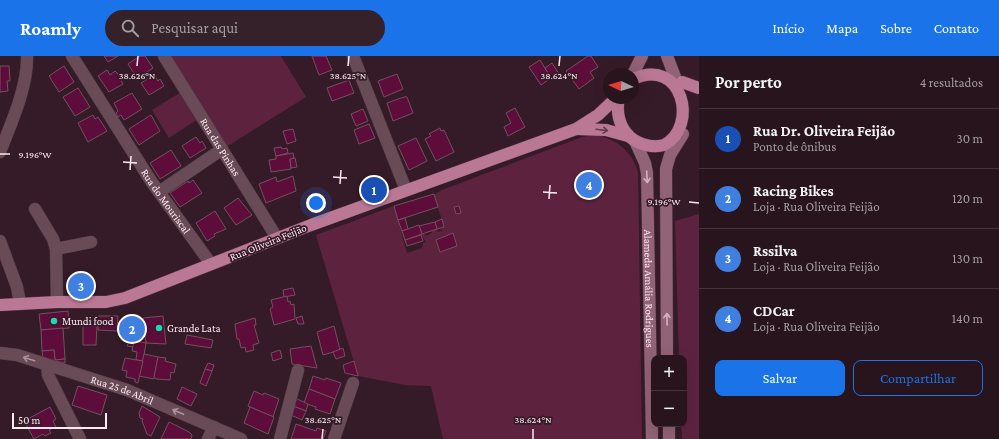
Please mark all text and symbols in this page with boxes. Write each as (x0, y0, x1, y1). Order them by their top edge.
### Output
search box (105, 10, 385, 46)
icon: search (119, 17, 141, 39)
text: Roamly (20, 18, 81, 39)
text: Pesquisar aqui (151, 20, 238, 36)
text: Início (773, 20, 804, 36)
text: Mapa (826, 20, 858, 36)
text: Sobre (880, 20, 912, 36)
text: Contato (934, 20, 979, 36)
north arrow (603, 68, 639, 104)
text: 38.626°N (119, 70, 156, 81)
text: 38.625°N (330, 70, 367, 81)
text: 38.624°N (541, 70, 578, 81)
text: Por perto (715, 73, 782, 92)
text: 4 resultados (920, 75, 983, 90)
street label: Rua das Pinhas (198, 116, 243, 178)
text: Rua Dr. Oliveira Feijão (753, 123, 895, 139)
one-way arrow (596, 126, 609, 134)
text: 1 (726, 131, 730, 146)
text: 30 m (957, 131, 983, 146)
text: Ponto de ônibus (753, 139, 836, 154)
text: 9.196°W (18, 149, 52, 160)
street label: Rua do Mouriscal (139, 167, 193, 236)
pin: 4 (576, 170, 602, 200)
one-way arrow (644, 170, 651, 183)
pin: 1 (361, 175, 387, 205)
text: Racing Bikes (753, 183, 834, 199)
text: 2 (725, 191, 731, 206)
text: 120 m (952, 191, 983, 206)
your location (306, 193, 326, 213)
text: 9.196°W (647, 196, 681, 207)
text: Loja · Rua Oliveira Feijão (753, 199, 880, 214)
street label: Rua Oliveira Feijão (228, 221, 309, 264)
street label: Alameda Amália Rodrigues (642, 229, 656, 348)
text: Rssilva (753, 243, 797, 259)
text: 3 (725, 251, 731, 266)
text: 130 m (952, 251, 983, 266)
text: Loja · Rua Oliveira Feijão (753, 259, 880, 274)
pin: 3 (68, 271, 94, 301)
text: CDCar (753, 303, 795, 319)
text: 4 (724, 311, 732, 326)
text: 140 m (952, 311, 983, 326)
one-way arrow (663, 313, 671, 326)
pin: 2 (119, 314, 145, 344)
place label: Mundi food (62, 315, 114, 327)
marker: Mundi food (49, 316, 59, 326)
text: Loja · Rua Oliveira Feijão (753, 319, 880, 334)
place label: Grande Lata (167, 322, 221, 334)
marker: Grande Lata (154, 323, 164, 333)
one-way arrow (23, 355, 36, 362)
map controls (651, 355, 687, 427)
button: + (651, 355, 687, 391)
button: Salvar (715, 360, 845, 396)
button: Compartilhar (853, 360, 983, 396)
street label: Rua 25 de Abril (90, 373, 155, 407)
button: − (651, 391, 687, 427)
one-way arrow (172, 407, 184, 415)
scale bar (12, 411, 107, 430)
text: 50 m (18, 414, 40, 426)
text: 38.625°N (305, 414, 342, 425)
text: 38.624°N (515, 414, 552, 425)

